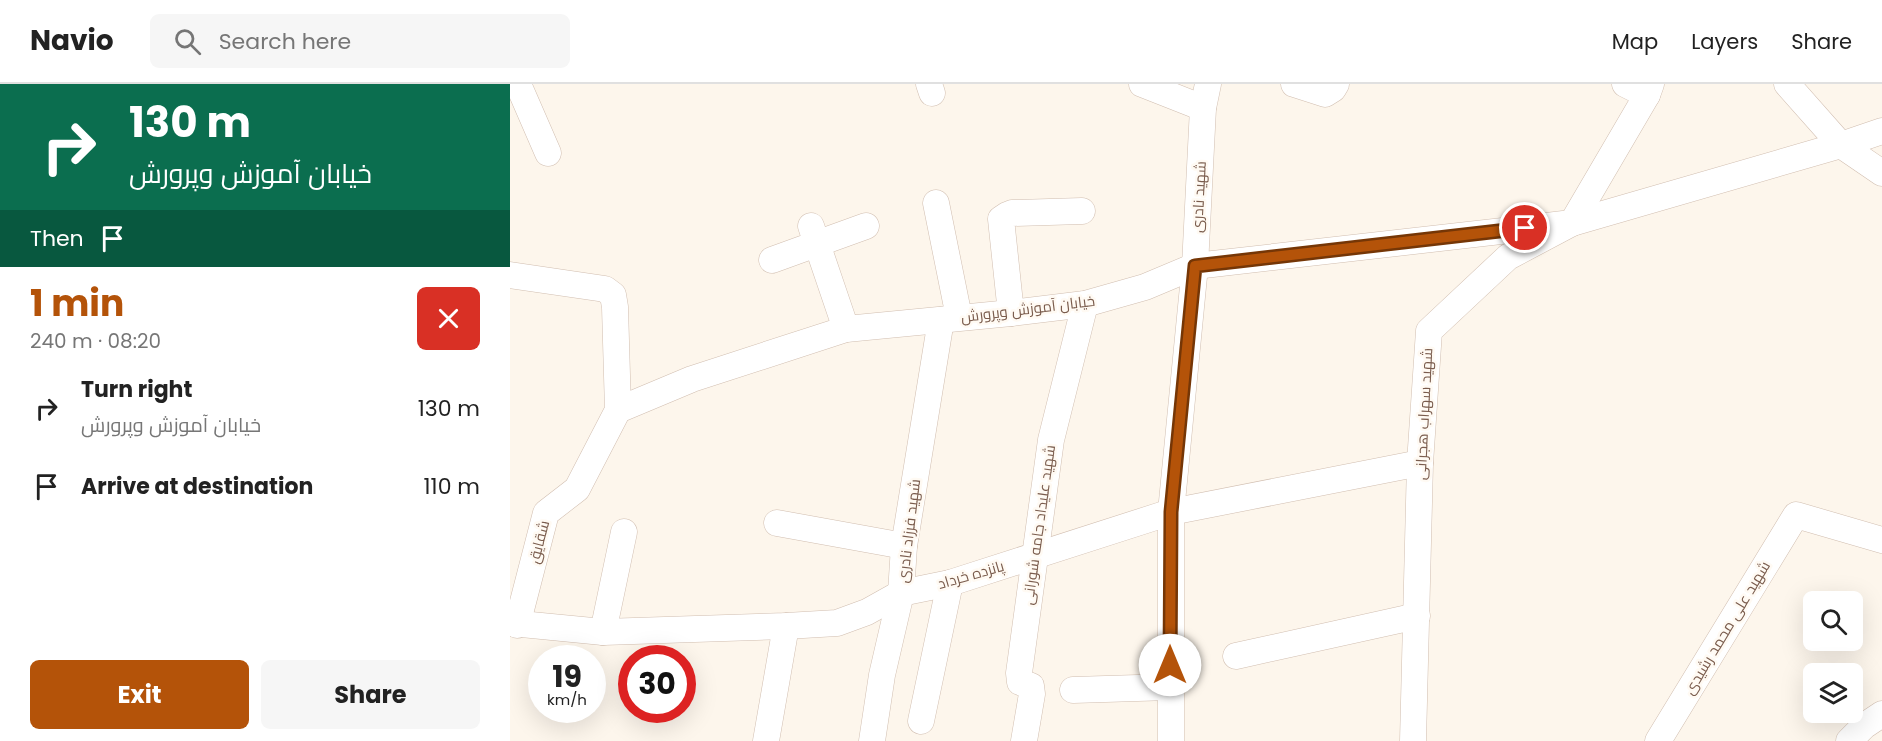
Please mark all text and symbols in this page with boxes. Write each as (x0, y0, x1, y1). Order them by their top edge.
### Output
search box (150, 14, 570, 68)
text: Navio (30, 21, 114, 60)
icon: search (171, 25, 204, 58)
text: Search here (219, 26, 351, 57)
text: Map (1612, 27, 1658, 56)
text: Layers (1691, 27, 1758, 56)
text: Share (1791, 27, 1852, 56)
text: 130 m (129, 93, 251, 152)
icon: right (30, 108, 108, 186)
text: خیابان آموزش وپرورش (129, 155, 372, 192)
street label: شهید نادری (1186, 161, 1211, 233)
pin (1499, 202, 1550, 253)
icon: arrive (1508, 211, 1541, 244)
icon: arrive (96, 222, 129, 255)
text: Then (30, 223, 84, 254)
text: 1 min (30, 278, 124, 329)
button: close (417, 287, 480, 350)
street label: خیابان آموزش وپرورش (960, 290, 1096, 327)
text: 240 m · 08:20 (30, 327, 161, 355)
street label: شهید سهراب هجرانی (1410, 347, 1437, 481)
text: Turn right (81, 374, 192, 405)
icon: right (30, 392, 63, 425)
text: 130 m (418, 393, 480, 424)
text: خیابان آموزش وپرورش (81, 411, 261, 439)
street label: شهید علیداد جامه شورانی (1017, 444, 1060, 606)
icon: arrive (30, 470, 63, 503)
text: Arrive at destination (81, 471, 313, 502)
text: 110 m (424, 471, 480, 502)
street label: شهید فرزاد نادری (892, 478, 925, 584)
street label: شقایق (523, 518, 554, 566)
street label: پانزده خرداد (935, 555, 1007, 594)
street label: شهید علی محمد رشیدی (1678, 557, 1775, 699)
map controls (1803, 591, 1863, 723)
button: search (1803, 591, 1863, 651)
position arrow (1138, 633, 1202, 697)
speed limit sign: 30 (618, 645, 696, 723)
text: 19 (552, 655, 582, 698)
button: Exit (30, 660, 249, 729)
button: Share (261, 660, 480, 729)
button: layers (1803, 663, 1863, 723)
text: km/h (547, 689, 587, 710)

